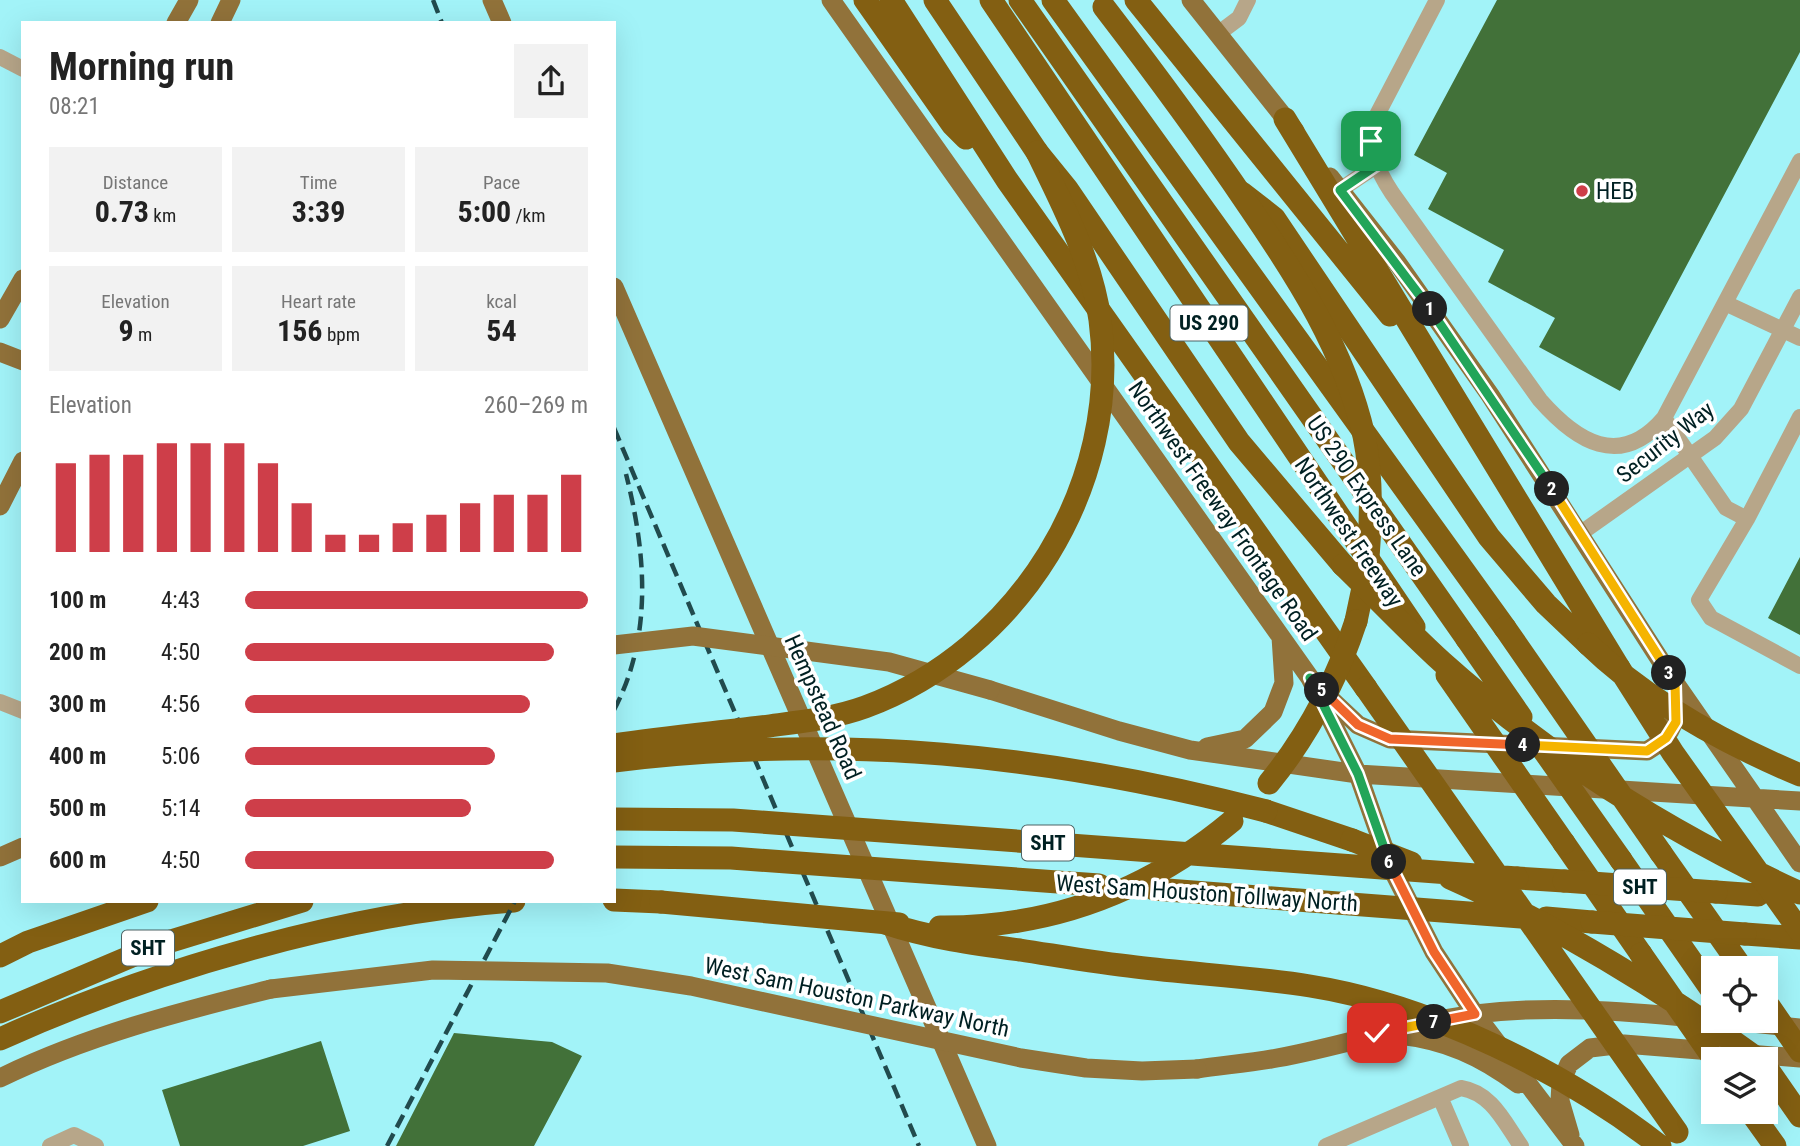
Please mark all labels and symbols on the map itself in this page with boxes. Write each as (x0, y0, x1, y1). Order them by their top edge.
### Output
pin (1341, 111, 1401, 171)
place label: HEB (1596, 178, 1634, 205)
marker: HEB (1574, 183, 1590, 199)
pin: 1 (1412, 292, 1448, 326)
road number: US 290 (1170, 306, 1248, 340)
street label: Northwest Freeway Frontage Road (1122, 376, 1323, 646)
street label: Security Way (1611, 396, 1720, 489)
street label: US 290 Express Lane (1301, 411, 1432, 582)
street label: Northwest Freeway (1289, 453, 1409, 612)
pin: 2 (1534, 472, 1570, 506)
street label: Hempstead Road (779, 631, 867, 784)
pin: 3 (1652, 656, 1686, 690)
pin: 5 (1304, 672, 1340, 708)
pin: 4 (1506, 728, 1540, 762)
road number: SHT (1022, 826, 1074, 860)
pin: 6 (1372, 844, 1406, 880)
street label: West Sam Houston Tollway North (1055, 869, 1359, 918)
road number: SHT (1614, 870, 1666, 904)
road number: SHT (122, 930, 174, 965)
street label: West Sam Houston Parkway North (702, 952, 1012, 1043)
pin (1347, 1003, 1407, 1063)
pin: 7 (1416, 1004, 1452, 1040)

